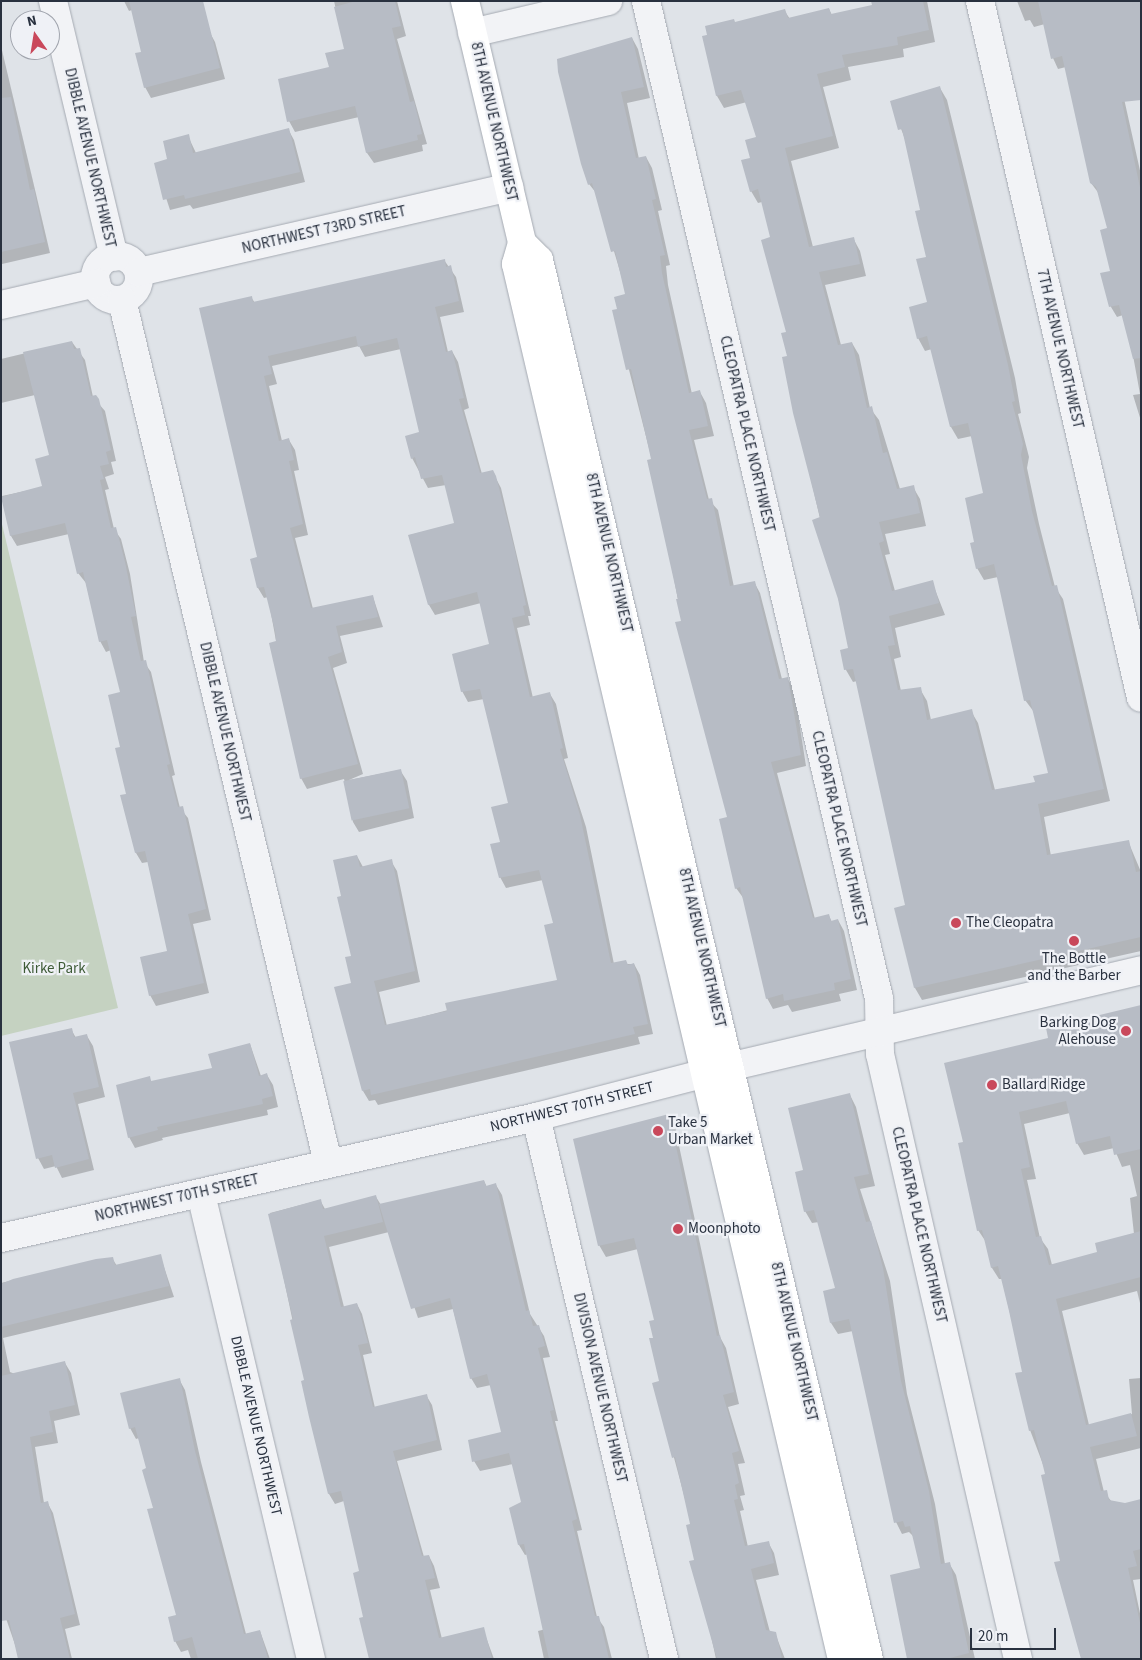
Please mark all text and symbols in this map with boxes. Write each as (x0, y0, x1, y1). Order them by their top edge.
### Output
north arrow (10, 10, 60, 60)
text: N (25, 11, 39, 32)
street label: 8TH AVENUE NORTHWEST (467, 40, 521, 204)
street label: DIBBLE AVENUE NORTHWEST (61, 66, 119, 250)
street label: NORTHWEST 73RD STREET (240, 202, 408, 258)
street label: 7TH AVENUE NORTHWEST (1033, 267, 1087, 431)
street label: CLEOPATRA PLACE NORTHWEST (716, 334, 778, 534)
street label: 8TH AVENUE NORTHWEST (582, 471, 636, 635)
street label: DIBBLE AVENUE NORTHWEST (196, 640, 254, 824)
street label: CLEOPATRA PLACE NORTHWEST (808, 729, 870, 929)
street label: 8TH AVENUE NORTHWEST (675, 866, 729, 1030)
place label: The Cleopatra (966, 914, 1054, 932)
marker: The Cleopatra (950, 917, 962, 929)
marker: The Bottle and the Barber (1068, 935, 1080, 947)
place label: The Bottle and the Barber (1027, 949, 1121, 984)
park label: Kirke Park (22, 960, 86, 978)
place label: Barking Dog Alehouse (1040, 1013, 1116, 1048)
marker: Barking Dog Alehouse (1120, 1025, 1132, 1037)
place label: Ballard Ridge (1002, 1076, 1085, 1094)
street label: NORTHWEST 70TH STREET (488, 1078, 656, 1136)
marker: Ballard Ridge (986, 1079, 998, 1091)
place label: Take 5 Urban Market (668, 1113, 753, 1148)
marker: Take 5 Urban Market (652, 1125, 664, 1137)
street label: CLEOPATRA PLACE NORTHWEST (888, 1125, 950, 1325)
street label: NORTHWEST 70TH STREET (93, 1170, 261, 1226)
place label: Moonphoto (688, 1220, 761, 1238)
marker: Moonphoto (672, 1223, 684, 1235)
street label: 8TH AVENUE NORTHWEST (767, 1260, 821, 1424)
street label: DIVISION AVENUE NORTHWEST (569, 1291, 631, 1485)
street label: DIBBLE AVENUE NORTHWEST (227, 1334, 285, 1518)
scale bar (972, 1618, 1058, 1650)
text: 20 m (978, 1626, 1008, 1647)

